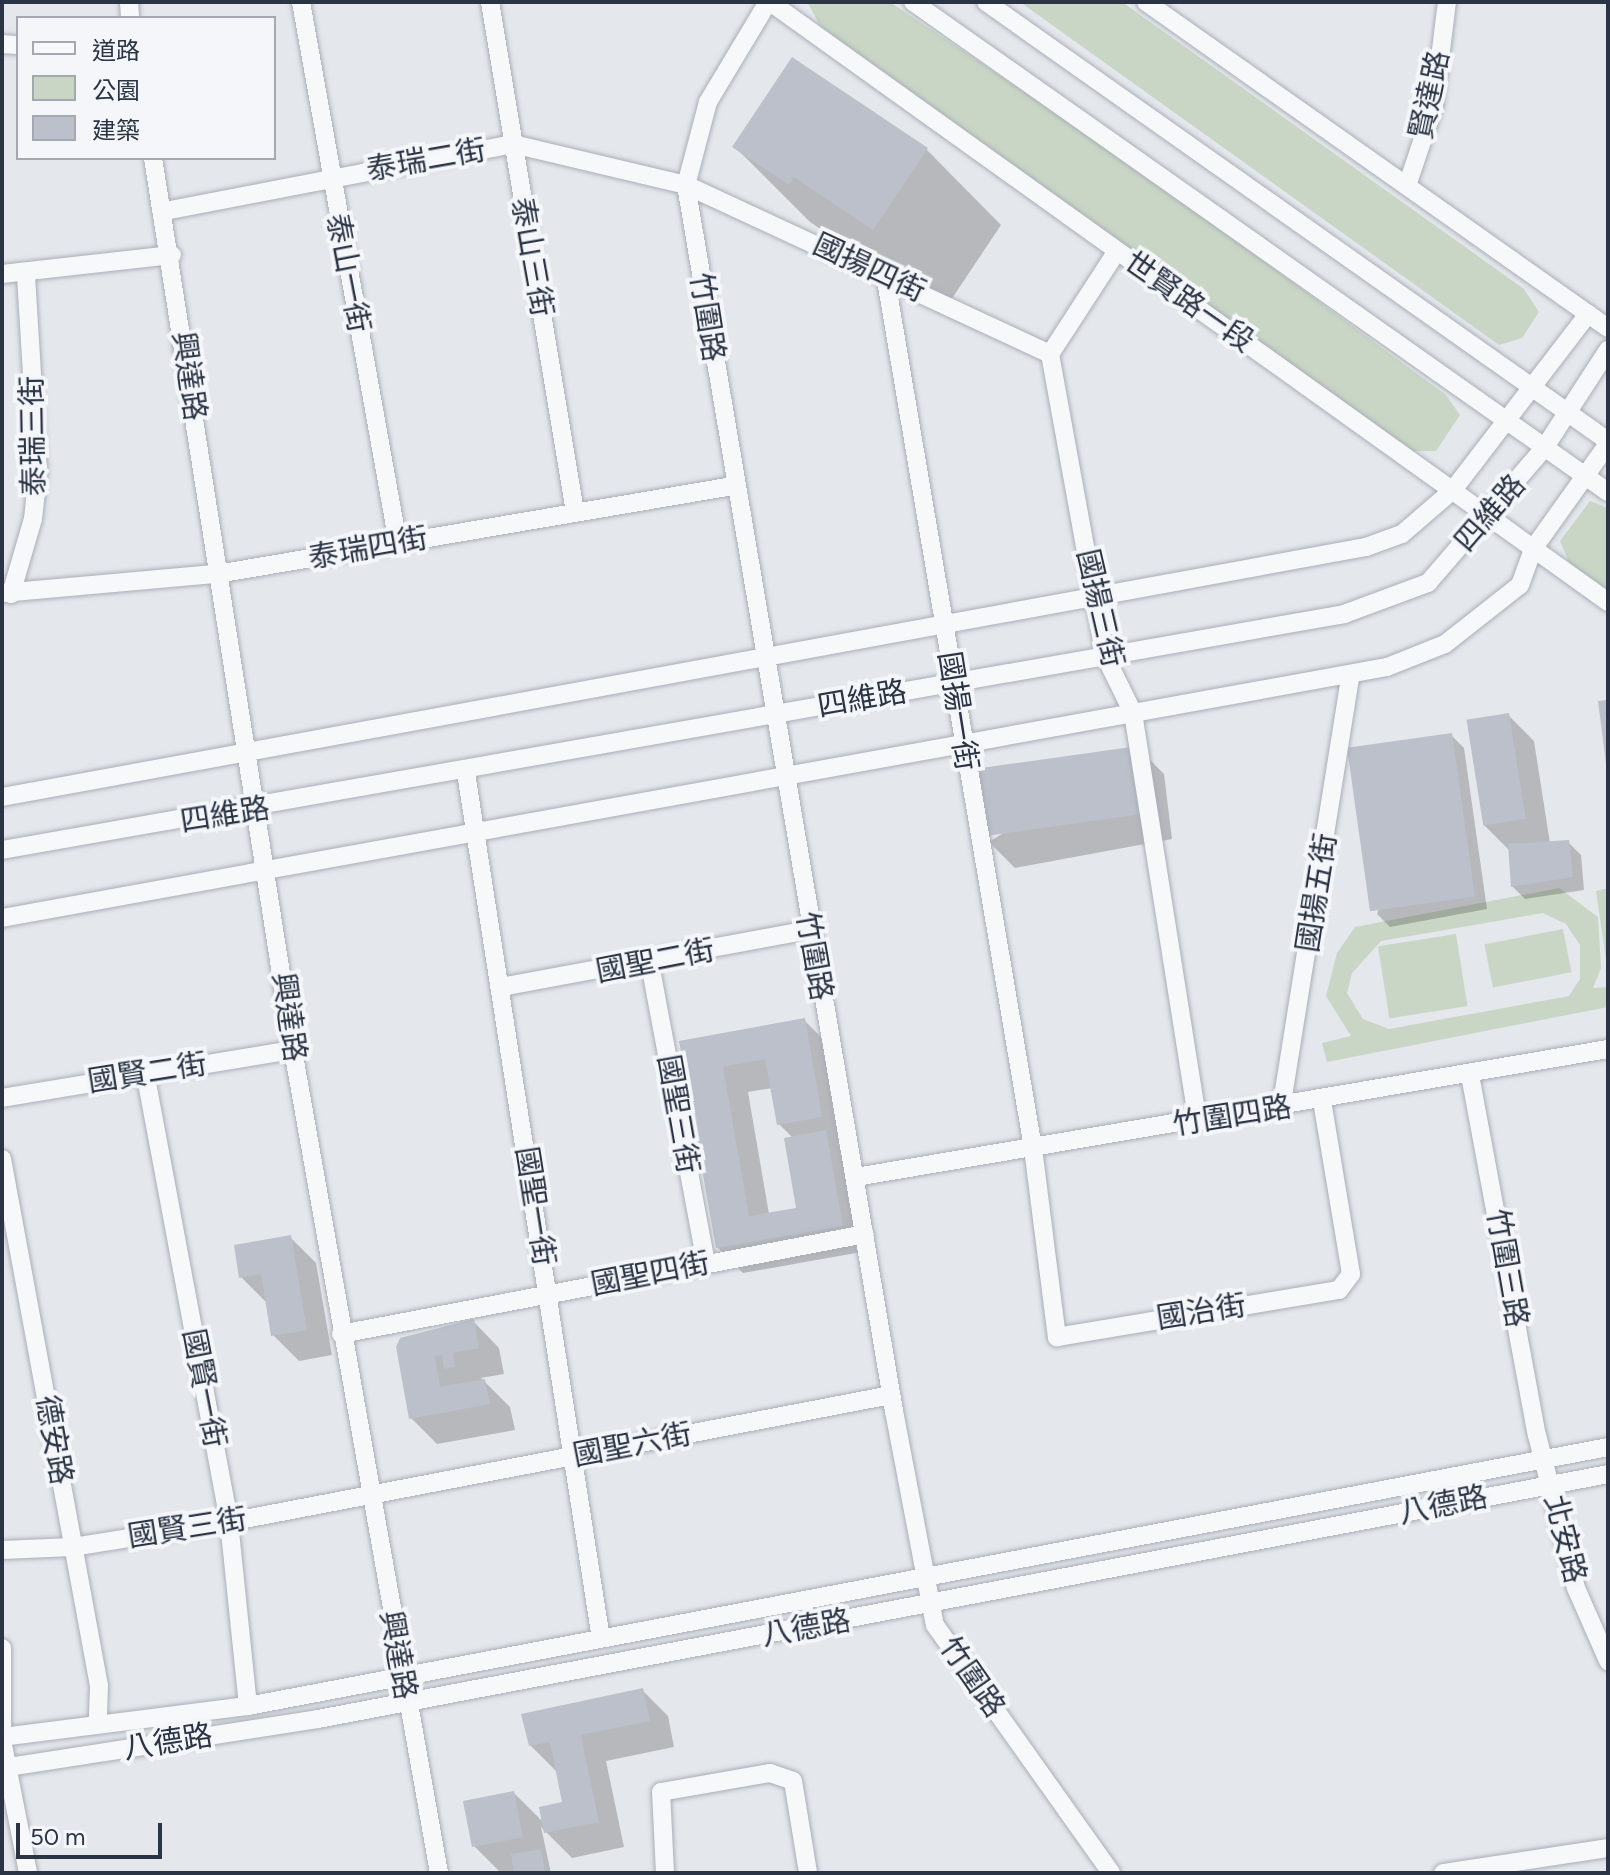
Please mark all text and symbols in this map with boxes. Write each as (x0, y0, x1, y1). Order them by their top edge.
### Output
legend (16, 16, 276, 160)
text: 道路 (92, 36, 140, 65)
street label: 賢達路 (1403, 47, 1457, 143)
text: 公園 (92, 76, 140, 105)
text: 建築 (92, 116, 140, 145)
street label: 泰瑞二街 (364, 132, 488, 188)
street label: 泰山三街 (504, 195, 560, 319)
street label: 泰山一街 (319, 211, 377, 335)
street label: 國揚四街 (807, 226, 931, 310)
street label: 世賢路一段 (1117, 244, 1261, 360)
street label: 竹圍路 (682, 270, 732, 364)
street label: 興達路 (165, 329, 213, 423)
street label: 泰瑞三街 (14, 376, 52, 496)
street label: 四維路 (1447, 467, 1533, 559)
street label: 泰瑞四街 (306, 520, 430, 576)
street label: 國揚三街 (1069, 545, 1131, 671)
street label: 國揚一街 (931, 649, 985, 773)
street label: 四維路 (815, 673, 909, 725)
street label: 四維路 (178, 790, 272, 840)
street label: 國揚五街 (1290, 831, 1344, 955)
street label: 竹圍路 (788, 909, 840, 1003)
street label: 國聖二街 (593, 932, 717, 990)
street label: 興達路 (265, 970, 313, 1064)
street label: 國賢二街 (85, 1046, 209, 1100)
street label: 國聖三街 (650, 1052, 706, 1176)
street label: 竹圍四路 (1170, 1089, 1294, 1143)
street label: 國聖一街 (508, 1144, 562, 1268)
street label: 竹圍三路 (1479, 1206, 1535, 1330)
street label: 國聖四街 (588, 1245, 712, 1303)
street label: 國治街 (1154, 1287, 1248, 1337)
street label: 國賢一街 (175, 1326, 233, 1450)
street label: 德安路 (28, 1393, 80, 1487)
street label: 國聖六街 (570, 1416, 694, 1474)
street label: 八德路 (1395, 1479, 1491, 1531)
street label: 北安路 (1537, 1491, 1593, 1587)
street label: 國賢三街 (125, 1501, 249, 1555)
street label: 八德路 (759, 1602, 853, 1654)
street label: 興達路 (372, 1608, 424, 1702)
street label: 竹圍路 (931, 1630, 1013, 1724)
street label: 八德路 (121, 1717, 215, 1767)
scale bar (20, 1807, 166, 1857)
text: 50 m (30, 1822, 86, 1851)

